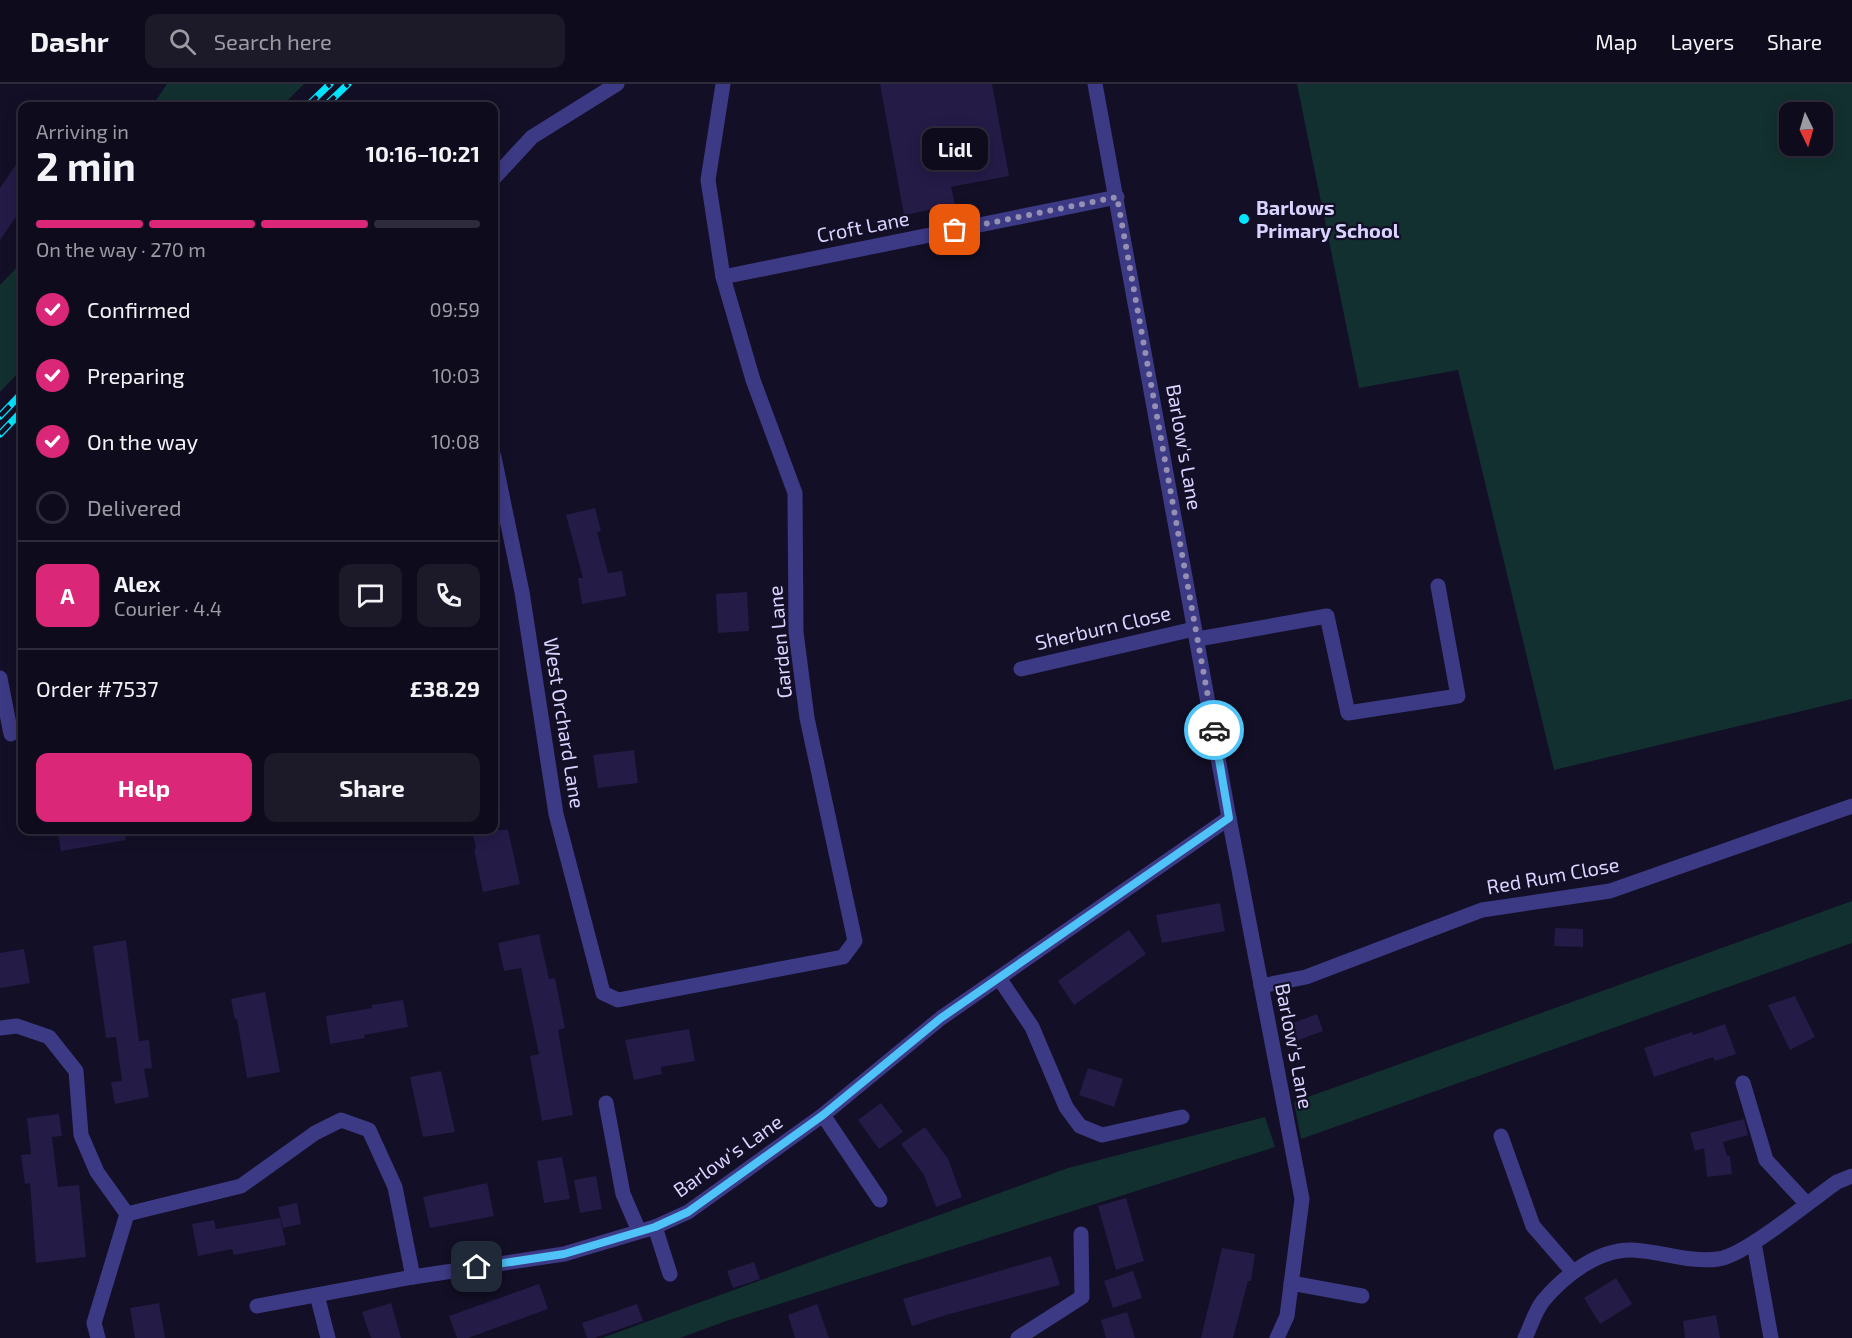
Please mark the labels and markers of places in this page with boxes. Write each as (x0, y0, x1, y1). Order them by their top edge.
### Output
callout: Lidl (922, 128, 988, 170)
place label: Barlows Primary School (1256, 195, 1400, 243)
pin (929, 204, 980, 255)
marker: Barlows Primary School (1237, 212, 1251, 226)
pin (451, 1241, 502, 1292)

